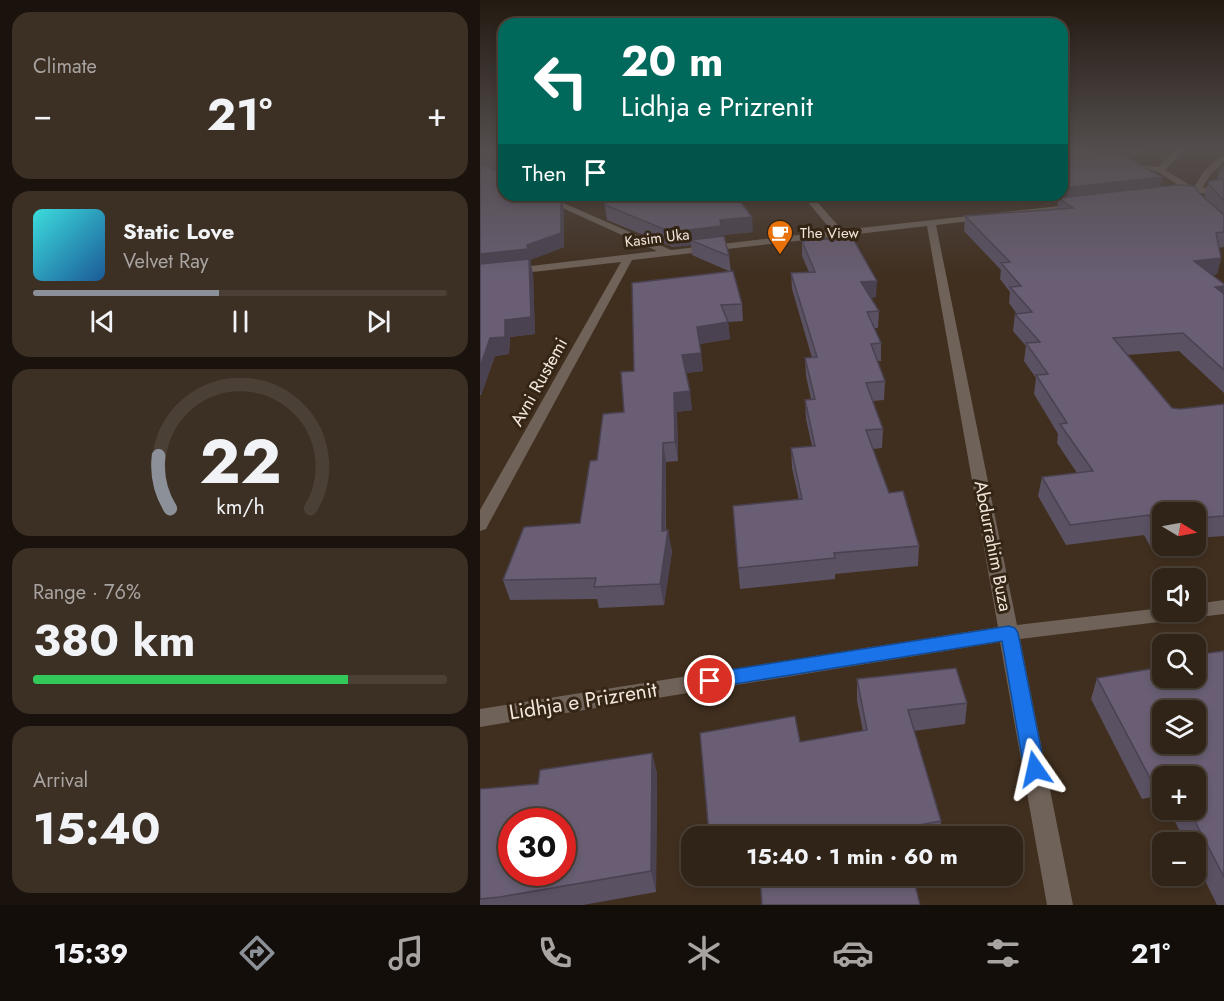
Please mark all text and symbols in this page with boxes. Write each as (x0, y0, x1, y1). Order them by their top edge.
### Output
text: 20 m (621, 31, 723, 92)
icon: left (522, 42, 600, 120)
text: Climate (33, 52, 97, 81)
text: 21° (207, 82, 272, 147)
text: Lidhja e Prizrenit (621, 87, 813, 126)
text: − (33, 91, 52, 138)
text: + (427, 91, 447, 138)
icon: arrive (579, 156, 612, 189)
text: Then (522, 157, 567, 189)
text: Static Love (123, 215, 234, 247)
cafe icon: The View (765, 218, 795, 256)
place label: The View (800, 222, 859, 244)
street label: Kasim Uka (623, 223, 691, 253)
text: Velvet Ray (123, 247, 209, 276)
icon: previous (86, 305, 119, 338)
icon: pause (224, 305, 257, 338)
icon: next (362, 305, 395, 338)
street label: Avni Rustemi (504, 333, 574, 431)
text: 22 (199, 417, 281, 507)
street label: Abdurrahim Buza (968, 478, 1018, 614)
text: km/h (216, 492, 264, 523)
north arrow (1152, 502, 1206, 556)
map controls (1152, 502, 1206, 886)
button: sound (1152, 568, 1206, 622)
text: Range · 76% (33, 578, 141, 607)
text: 380 km (33, 608, 195, 673)
button: search (1152, 634, 1206, 688)
pin (684, 655, 735, 706)
icon: arrive (693, 664, 726, 697)
street label: Lidhja e Prizrenit (507, 675, 659, 727)
button: layers (1152, 700, 1206, 754)
position arrow (1003, 737, 1067, 801)
text: Arrival (33, 766, 88, 795)
button: + (1152, 766, 1206, 820)
text: 15:40 (33, 796, 161, 861)
speed limit sign: 30 (498, 808, 576, 886)
button: − (1152, 832, 1206, 886)
text: 15:40 · 1 min · 60 m (746, 840, 958, 872)
icon: directions (236, 932, 278, 974)
icon: music (385, 932, 427, 974)
icon: phone (534, 932, 576, 974)
icon: climate (683, 932, 725, 974)
icon: car (832, 932, 874, 974)
icon: filters (982, 932, 1024, 974)
text: 15:39 (54, 934, 128, 973)
text: 21° (1131, 934, 1170, 973)

